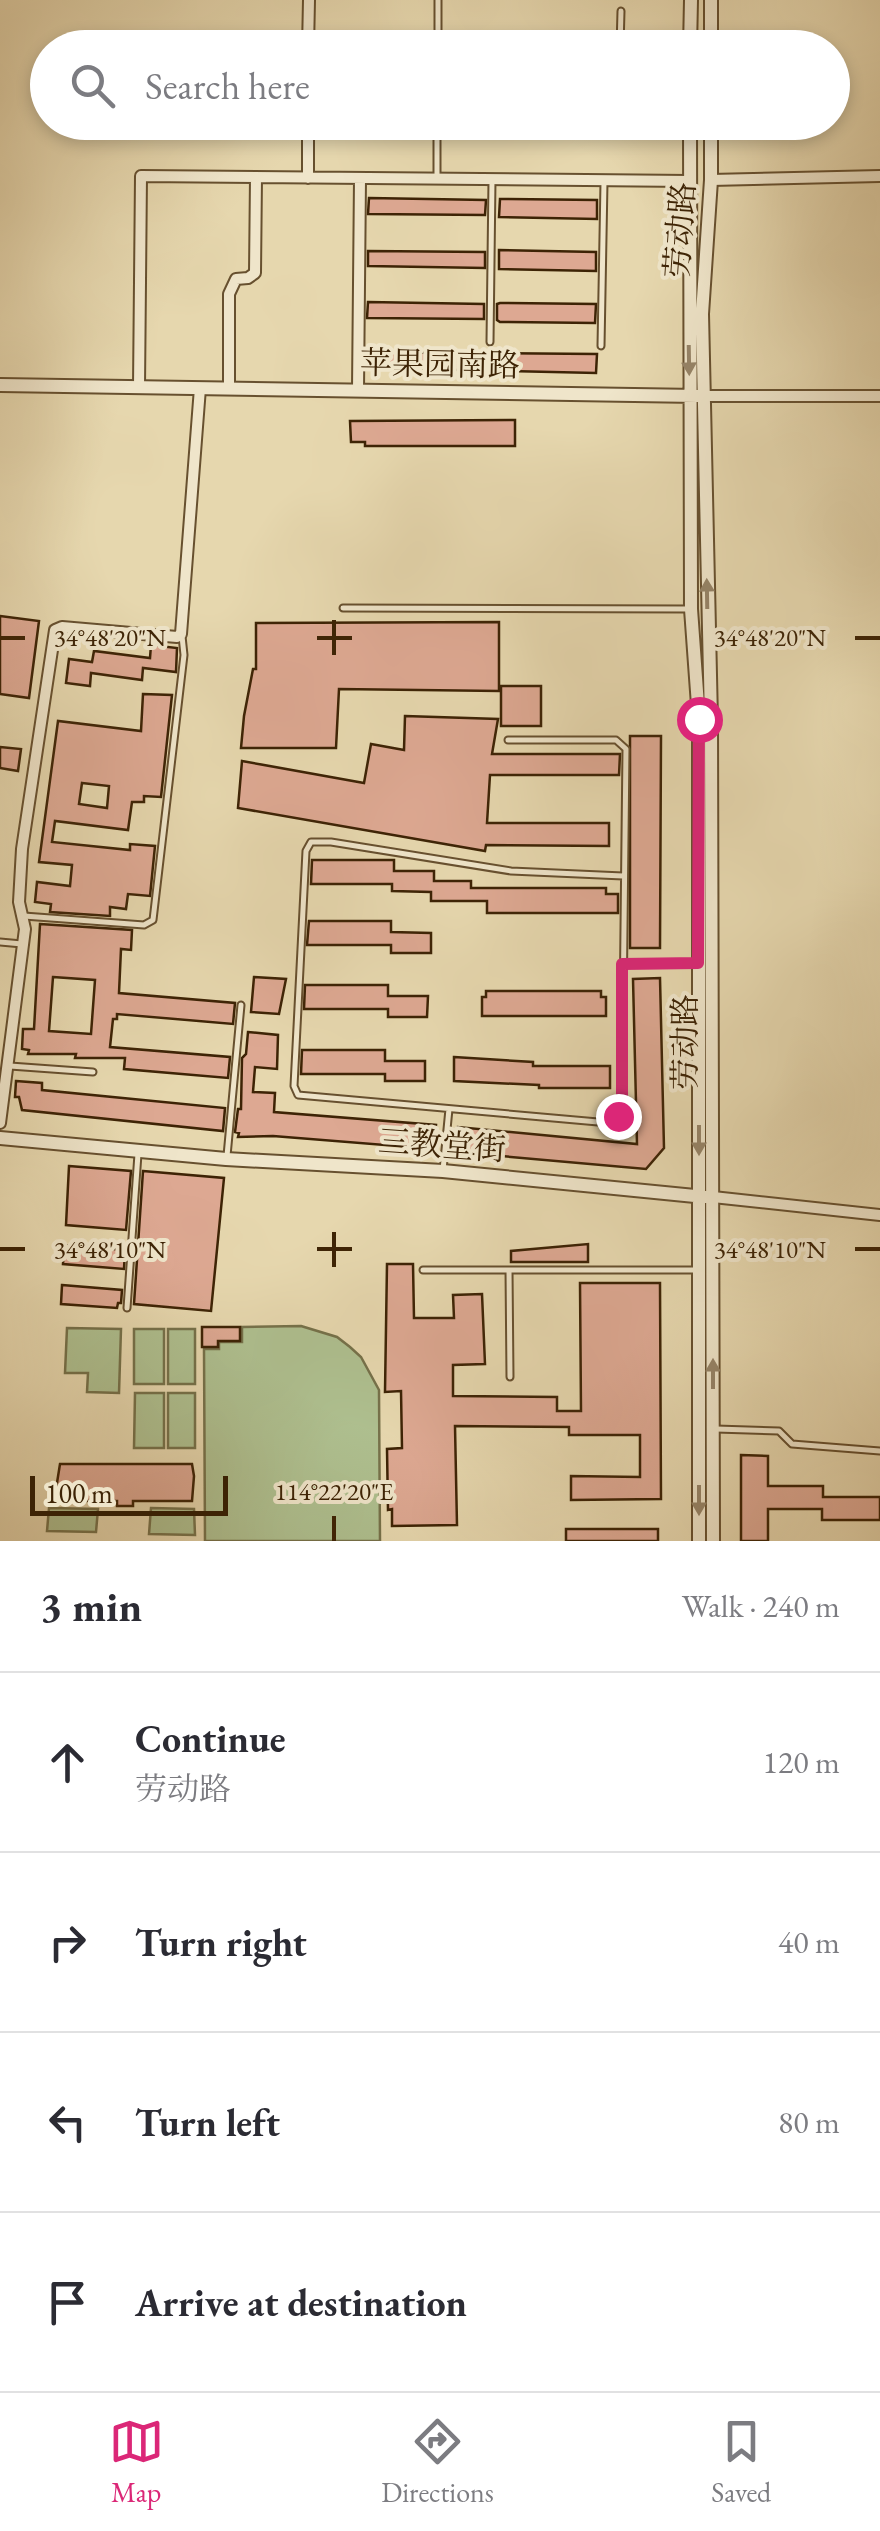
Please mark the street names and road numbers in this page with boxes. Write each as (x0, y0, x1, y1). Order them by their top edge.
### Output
street label: 劳动路 (656, 181, 704, 279)
street label: 苹果园南路 (360, 342, 520, 386)
street label: 劳动路 (664, 994, 706, 1090)
street label: 三教堂街 (377, 1120, 507, 1170)

